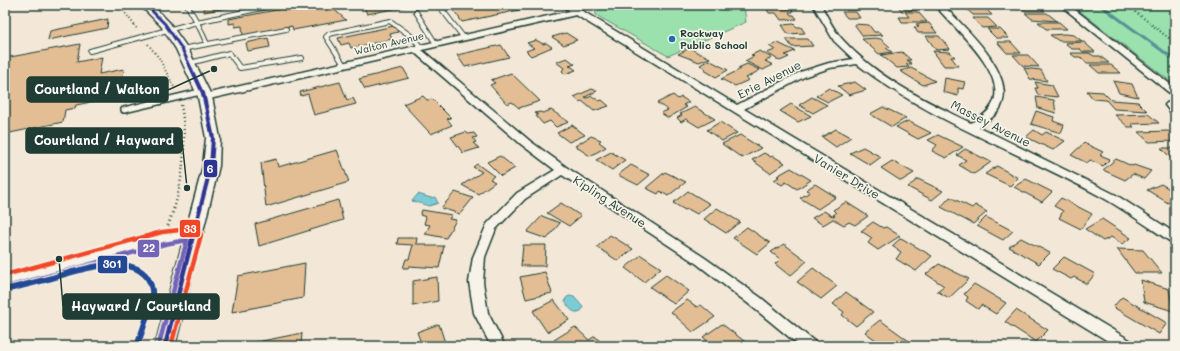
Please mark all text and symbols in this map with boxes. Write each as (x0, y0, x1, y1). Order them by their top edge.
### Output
place label: Rockway Public School (680, 26, 748, 52)
street label: Walton Avenue (353, 28, 425, 58)
marker: Rockway Public School (667, 34, 677, 44)
street label: Erie Avenue (734, 56, 804, 102)
callout: Courtland / Walton (27, 77, 168, 102)
text: Courtland / Walton (34, 80, 160, 97)
street label: Massey Avenue (948, 96, 1034, 150)
callout: Courtland / Hayward (26, 128, 182, 153)
text: Courtland / Hayward (34, 131, 174, 149)
street label: Vanier Drive (811, 150, 883, 202)
line badge: 6 (203, 159, 218, 178)
text: 6 (207, 161, 214, 176)
street label: Kipling Avenue (570, 171, 650, 231)
line badge: 33 (179, 219, 201, 238)
text: 33 (183, 221, 197, 236)
line badge: 22 (137, 239, 160, 258)
text: 22 (143, 240, 155, 255)
line badge: 301 (97, 255, 128, 274)
text: 301 (103, 256, 121, 271)
callout: Hayward / Courtland (63, 294, 219, 319)
text: Hayward / Courtland (71, 297, 211, 315)

